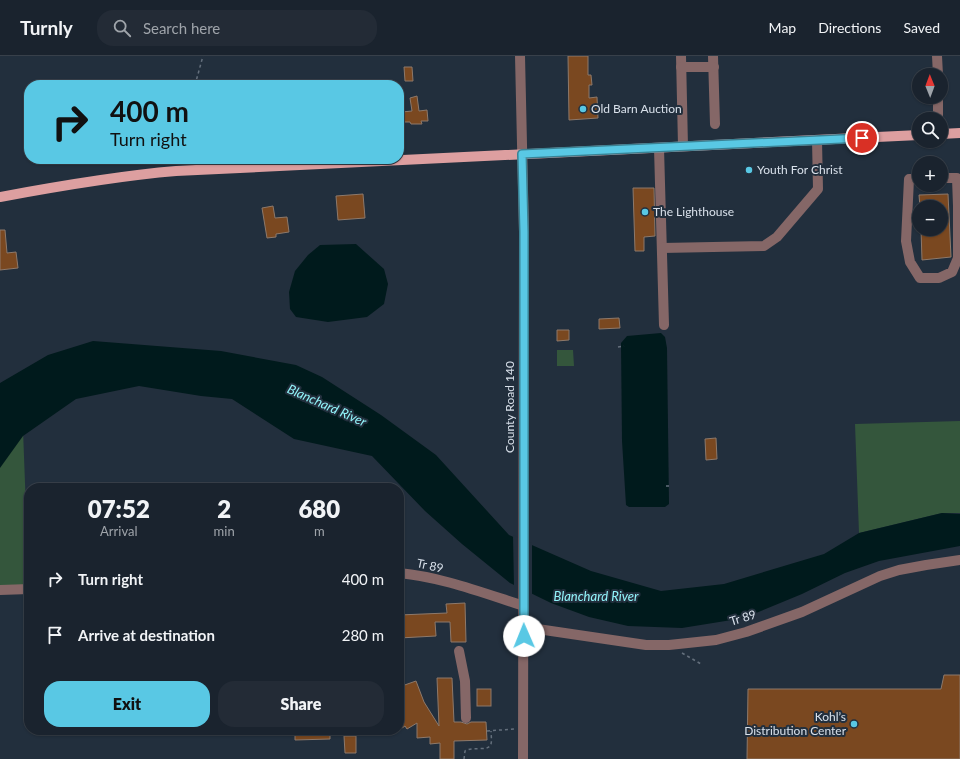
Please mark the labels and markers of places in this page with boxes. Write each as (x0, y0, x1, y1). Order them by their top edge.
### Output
place label: Old Barn Auction (591, 101, 682, 116)
marker: Old Barn Auction (578, 104, 588, 114)
pin (845, 121, 879, 155)
place label: Youth For Christ (757, 162, 843, 177)
marker: Youth For Christ (744, 165, 754, 175)
place label: The Lighthouse (653, 204, 734, 219)
marker: The Lighthouse (640, 207, 650, 217)
place label: Kohl’s Distribution Center (744, 709, 847, 738)
marker: Kohl’s Distribution Center (849, 719, 859, 729)

